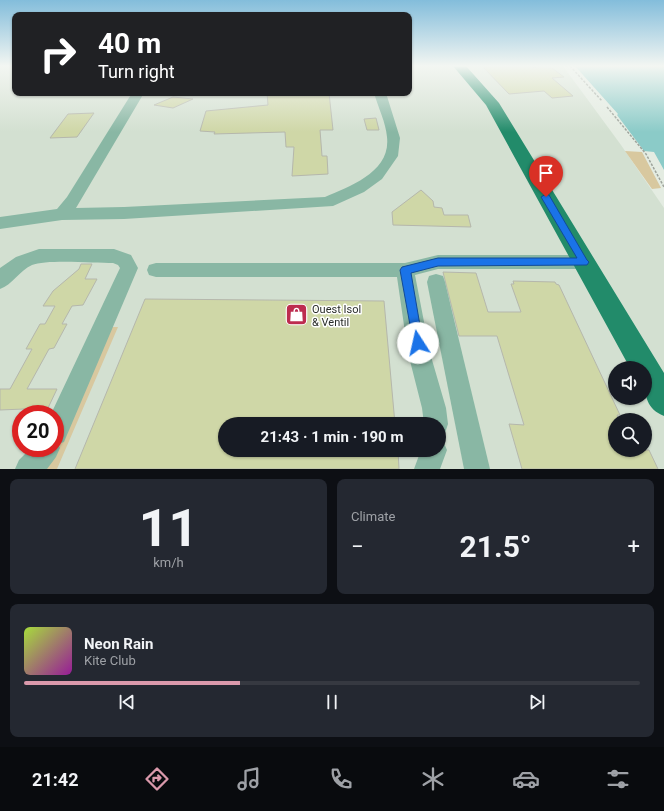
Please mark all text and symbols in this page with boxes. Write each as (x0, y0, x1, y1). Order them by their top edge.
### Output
text: 40 m (98, 27, 161, 60)
icon: right (32, 28, 84, 80)
text: Turn right (98, 61, 175, 82)
pin (529, 156, 563, 197)
icon: arrive (535, 162, 557, 184)
shop icon: Ouest Isol & Ventil (284, 302, 310, 328)
place label: Ouest Isol & Ventil (312, 303, 361, 329)
position arrow (397, 322, 439, 364)
map controls (608, 361, 652, 457)
button: sound (608, 361, 652, 405)
speed limit sign: 20 (12, 405, 64, 457)
button: search (608, 413, 652, 457)
text: 21:43 · 1 min · 190 m (261, 428, 403, 446)
text: 11 (139, 498, 198, 559)
text: Climate (351, 509, 395, 524)
text: 21.5° (460, 529, 532, 564)
text: − (351, 534, 364, 559)
text: + (628, 534, 640, 559)
text: km/h (153, 555, 184, 570)
text: Neon Rain (84, 635, 153, 653)
text: Kite Club (84, 653, 136, 668)
icon: previous (116, 691, 138, 713)
icon: pause (321, 691, 343, 713)
icon: next (526, 691, 548, 713)
icon: directions (143, 765, 171, 793)
icon: music (235, 765, 263, 793)
icon: phone (327, 765, 355, 793)
icon: climate (419, 765, 447, 793)
icon: car (512, 765, 540, 793)
icon: filters (604, 765, 632, 793)
text: 21:42 (32, 769, 79, 790)

